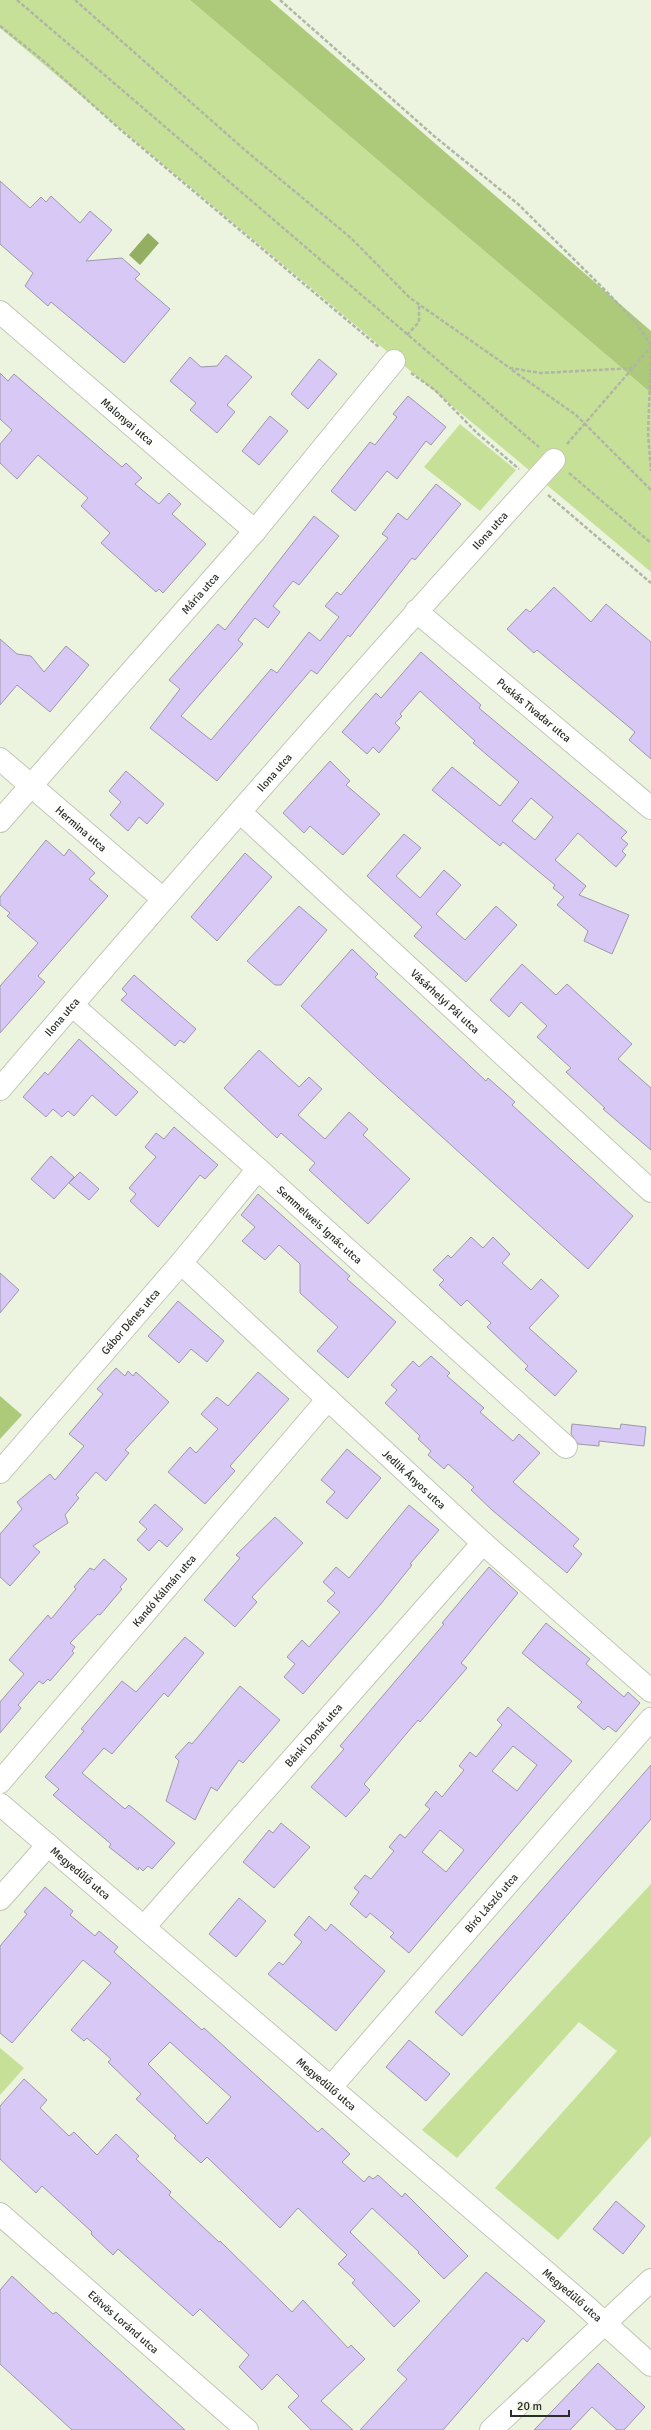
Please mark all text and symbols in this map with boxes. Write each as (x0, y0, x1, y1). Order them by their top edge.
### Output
street label: Malonyai utca (98, 395, 157, 448)
street label: Ilona utca (470, 509, 511, 552)
street label: Mária utca (179, 570, 222, 617)
street label: Puskás Tivadar utca (494, 676, 574, 745)
street label: Ilona utca (254, 751, 295, 794)
street label: Hermina utca (53, 804, 109, 855)
street label: Vásárhelyi Pál utca (408, 967, 482, 1037)
street label: Ilona utca (42, 995, 83, 1039)
street label: Semmelweis Ignác utca (274, 1183, 365, 1267)
street label: Gábor Dénes utca (99, 1286, 163, 1357)
street label: Jedlik Ányos utca (380, 1447, 448, 1512)
street label: Kandó Kálmán utca (130, 1552, 199, 1630)
street label: Bánki Donát utca (282, 1701, 346, 1770)
street label: Megyedűlő utca (48, 1844, 113, 1903)
street label: Bíró László utca (462, 1871, 521, 1936)
street label: Megyedűlő utca (294, 2055, 359, 2114)
street label: Megyedűlő utca (540, 2266, 605, 2325)
street label: Eötvös Loránd utca (85, 2288, 161, 2357)
scale bar (511, 2392, 569, 2418)
text: 20 m (517, 2399, 542, 2414)

